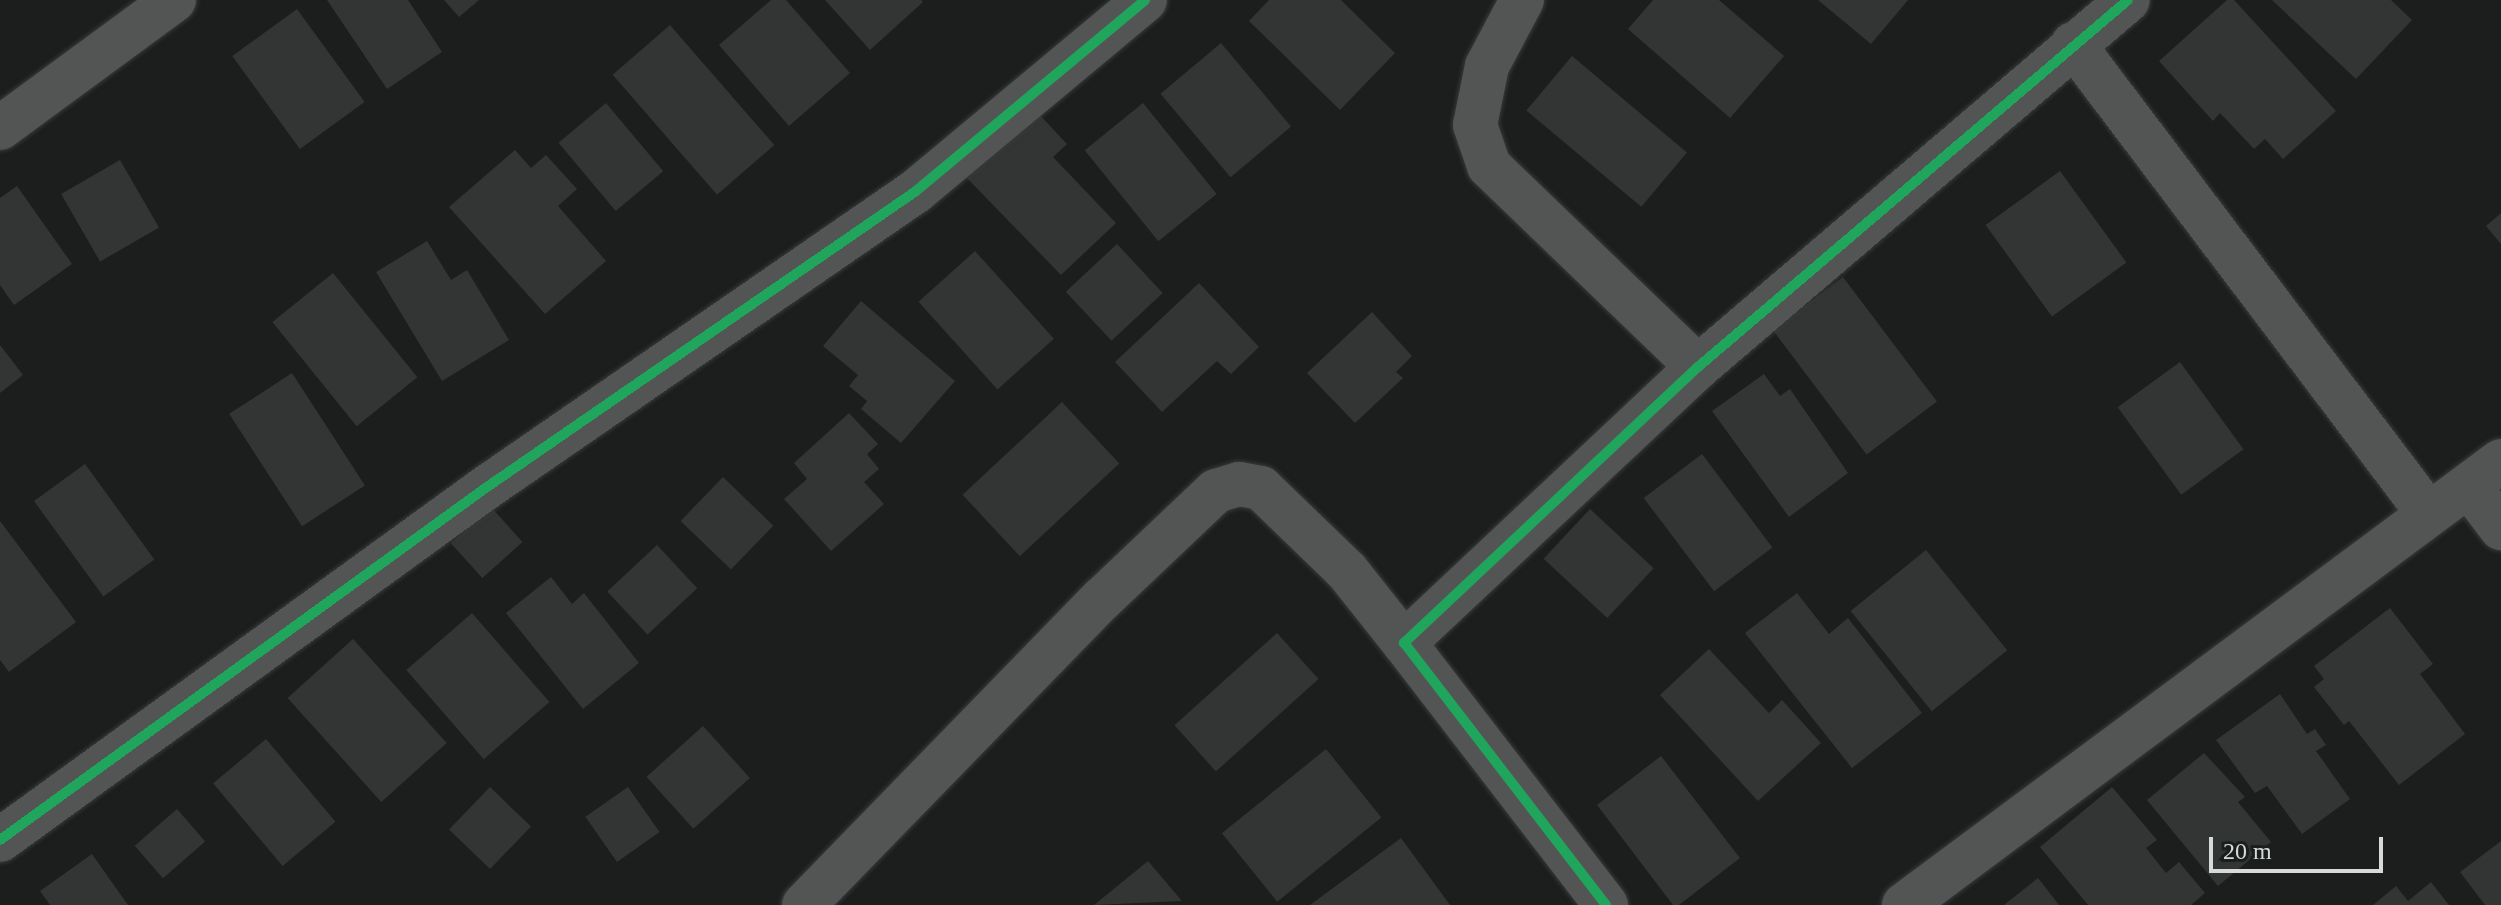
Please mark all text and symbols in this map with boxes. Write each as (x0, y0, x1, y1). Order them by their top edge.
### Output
scale bar (2213, 821, 2387, 871)
text: 20 m (2223, 838, 2272, 864)

